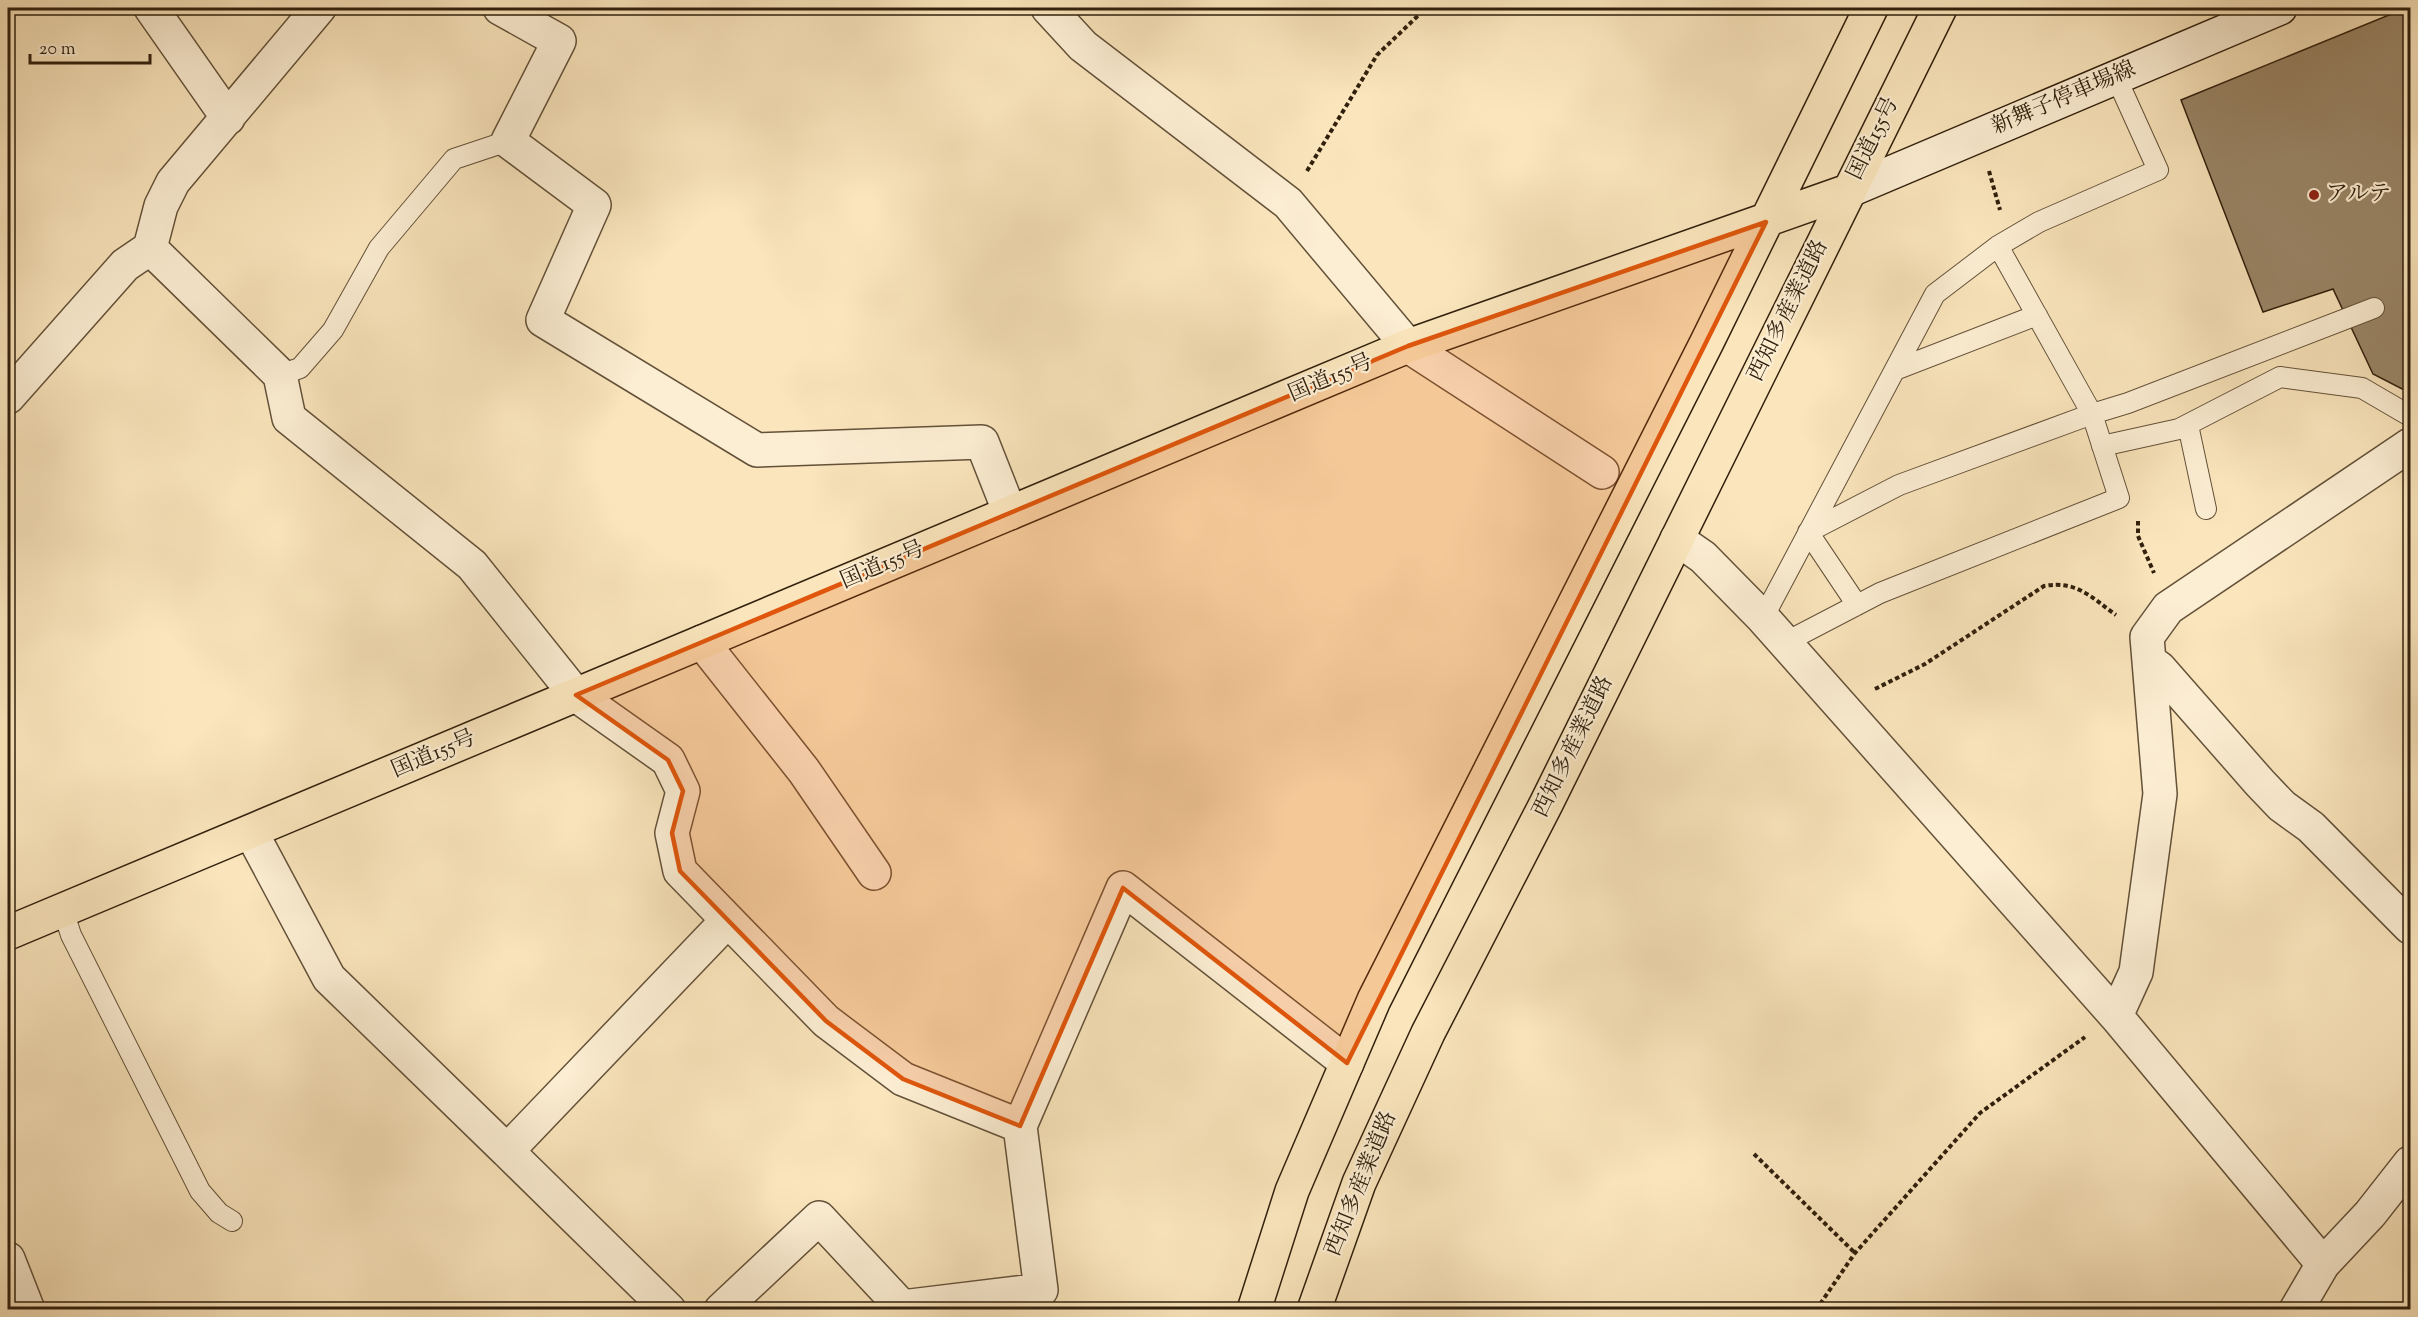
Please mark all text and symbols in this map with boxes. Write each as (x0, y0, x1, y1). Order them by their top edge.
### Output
scale bar (30, 27, 150, 65)
text: 20 m (39, 37, 76, 63)
street label: 新舞子停車場線 (1987, 54, 2141, 144)
street label: 国道155号 (1840, 92, 1908, 186)
place label: アルテ (2326, 179, 2391, 211)
marker: アルテ (2307, 188, 2321, 202)
street label: 西知多産業道路 (1741, 235, 1837, 387)
street label: 国道155号 (1284, 347, 1378, 411)
street label: 国道155号 (836, 534, 930, 598)
street label: 西知多産業道路 (1526, 671, 1622, 823)
street label: 国道155号 (387, 723, 481, 787)
street label: 西知多産業道路 (1318, 1107, 1406, 1261)

